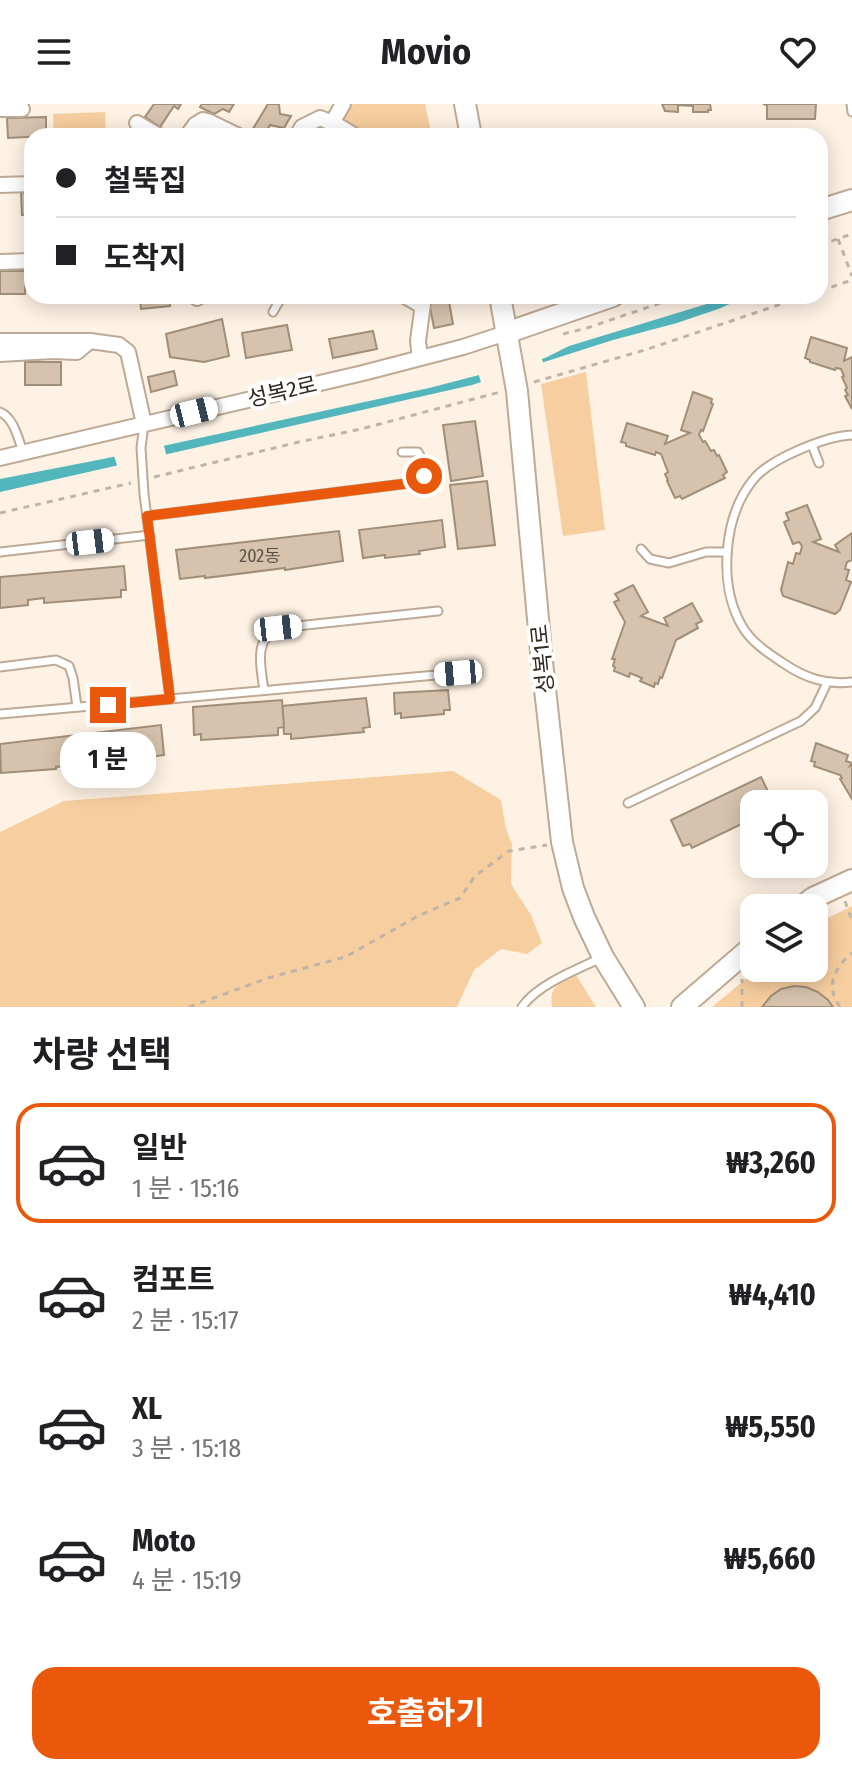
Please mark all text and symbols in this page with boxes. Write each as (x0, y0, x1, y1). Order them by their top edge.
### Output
icon: menu (32, 30, 76, 74)
text: Movio (381, 30, 471, 74)
icon: heart (776, 30, 820, 74)
text: 철뚝집 (104, 163, 187, 199)
text: 도착지 (104, 240, 187, 276)
street label: 성복2로 (245, 370, 319, 413)
car (168, 395, 220, 429)
route start (406, 458, 442, 494)
car (65, 527, 115, 557)
house number: 202동 (239, 545, 281, 567)
car (253, 614, 303, 642)
street label: 성복1로 (525, 623, 560, 695)
car (433, 659, 483, 687)
route end (90, 687, 126, 723)
callout: 1 분 (60, 733, 156, 789)
text: 1 분 (88, 744, 128, 775)
map controls (740, 790, 828, 982)
button: locate (740, 790, 828, 878)
button: layers (740, 894, 828, 982)
text: 차량 선택 (32, 1033, 172, 1077)
icon: car (36, 1127, 108, 1199)
text: 일반 (132, 1130, 187, 1166)
text: ₩3,260 (726, 1145, 816, 1181)
text: 1 분 · 15:16 (132, 1173, 239, 1204)
icon: car (36, 1259, 108, 1331)
text: 컴포트 (132, 1262, 215, 1298)
text: ₩4,410 (729, 1277, 816, 1313)
text: 2 분 · 15:17 (132, 1305, 238, 1336)
icon: car (36, 1391, 108, 1463)
text: XL (132, 1391, 162, 1427)
text: ₩5,550 (725, 1409, 816, 1445)
text: 3 분 · 15:18 (132, 1433, 241, 1464)
icon: car (36, 1523, 108, 1595)
text: Moto (132, 1523, 196, 1559)
text: ₩5,660 (724, 1541, 816, 1577)
text: 4 분 · 15:19 (132, 1565, 242, 1596)
button: 호출하기 (32, 1667, 820, 1759)

